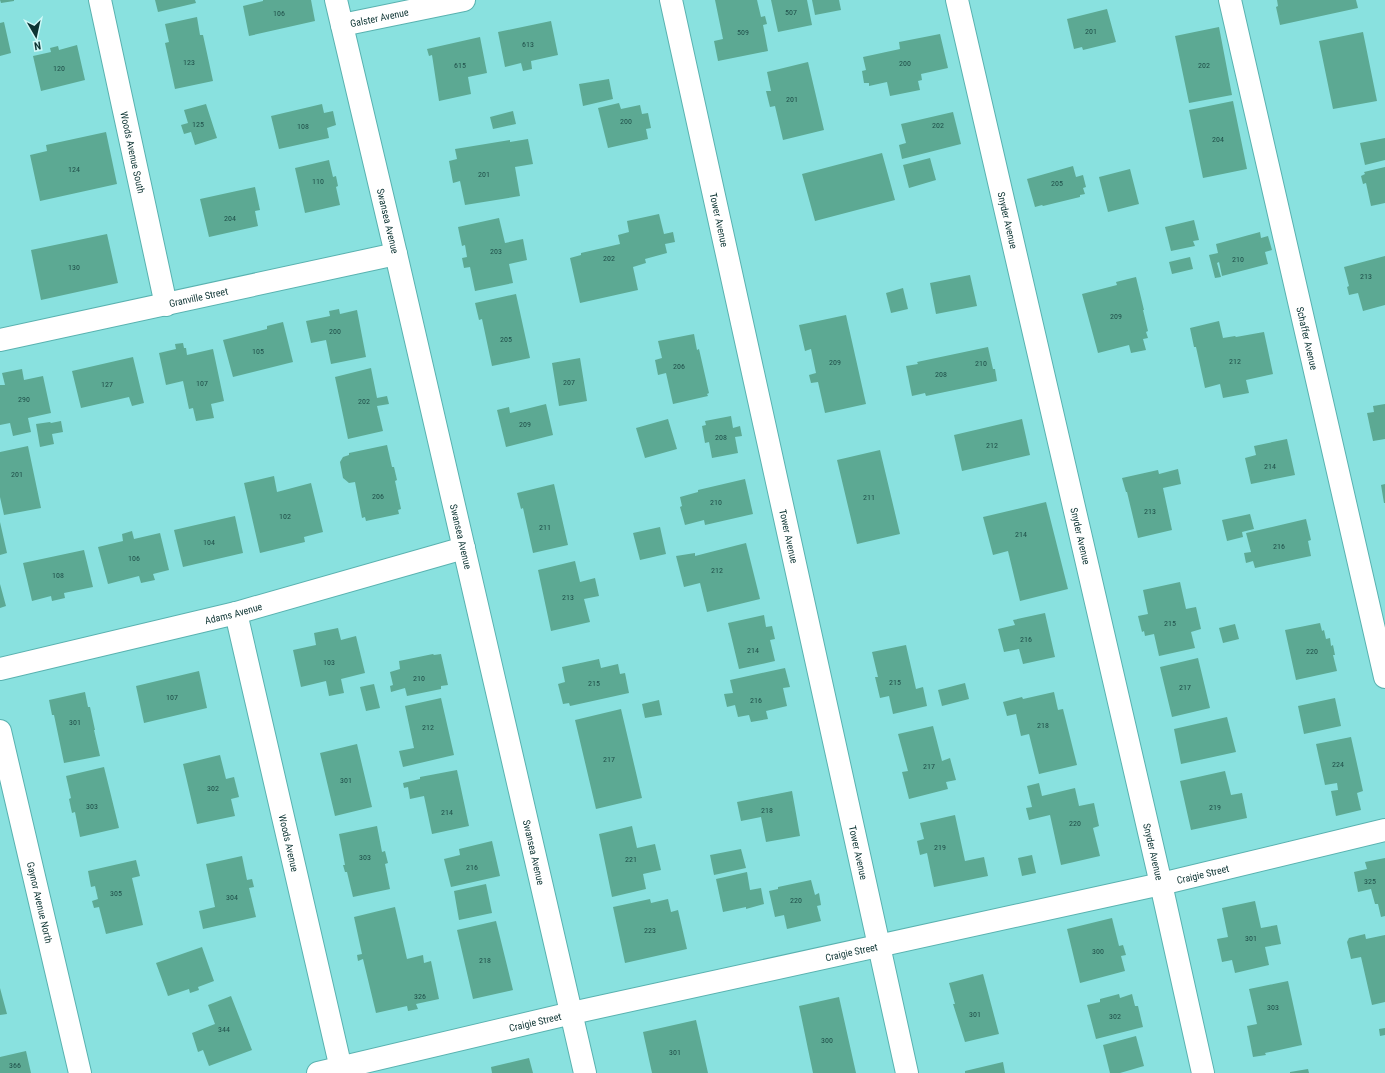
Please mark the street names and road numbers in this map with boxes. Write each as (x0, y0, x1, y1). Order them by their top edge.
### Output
street label: Galster Avenue (349, 6, 410, 29)
street label: Woods Avenue South (119, 111, 147, 195)
street label: Swansea Avenue (375, 187, 401, 255)
street label: Snyder Avenue (996, 191, 1020, 250)
street label: Tower Avenue (708, 192, 731, 248)
street label: Granville Street (168, 285, 229, 309)
street label: Schaffer Avenue (1295, 306, 1320, 371)
street label: Swansea Avenue (448, 503, 474, 571)
street label: Snyder Avenue (1069, 506, 1093, 566)
street label: Tower Avenue (778, 508, 800, 565)
street label: Adams Avenue (204, 600, 264, 626)
street label: Woods Avenue (277, 813, 301, 873)
street label: Swansea Avenue (521, 819, 547, 886)
street label: Snyder Avenue (1142, 822, 1165, 881)
street label: Tower Avenue (847, 825, 870, 881)
street label: Gaynor Avenue North (25, 860, 55, 944)
street label: Craigie Street (1176, 862, 1230, 886)
street label: Craigie Street (824, 941, 879, 963)
street label: Craigie Street (508, 1010, 562, 1033)

